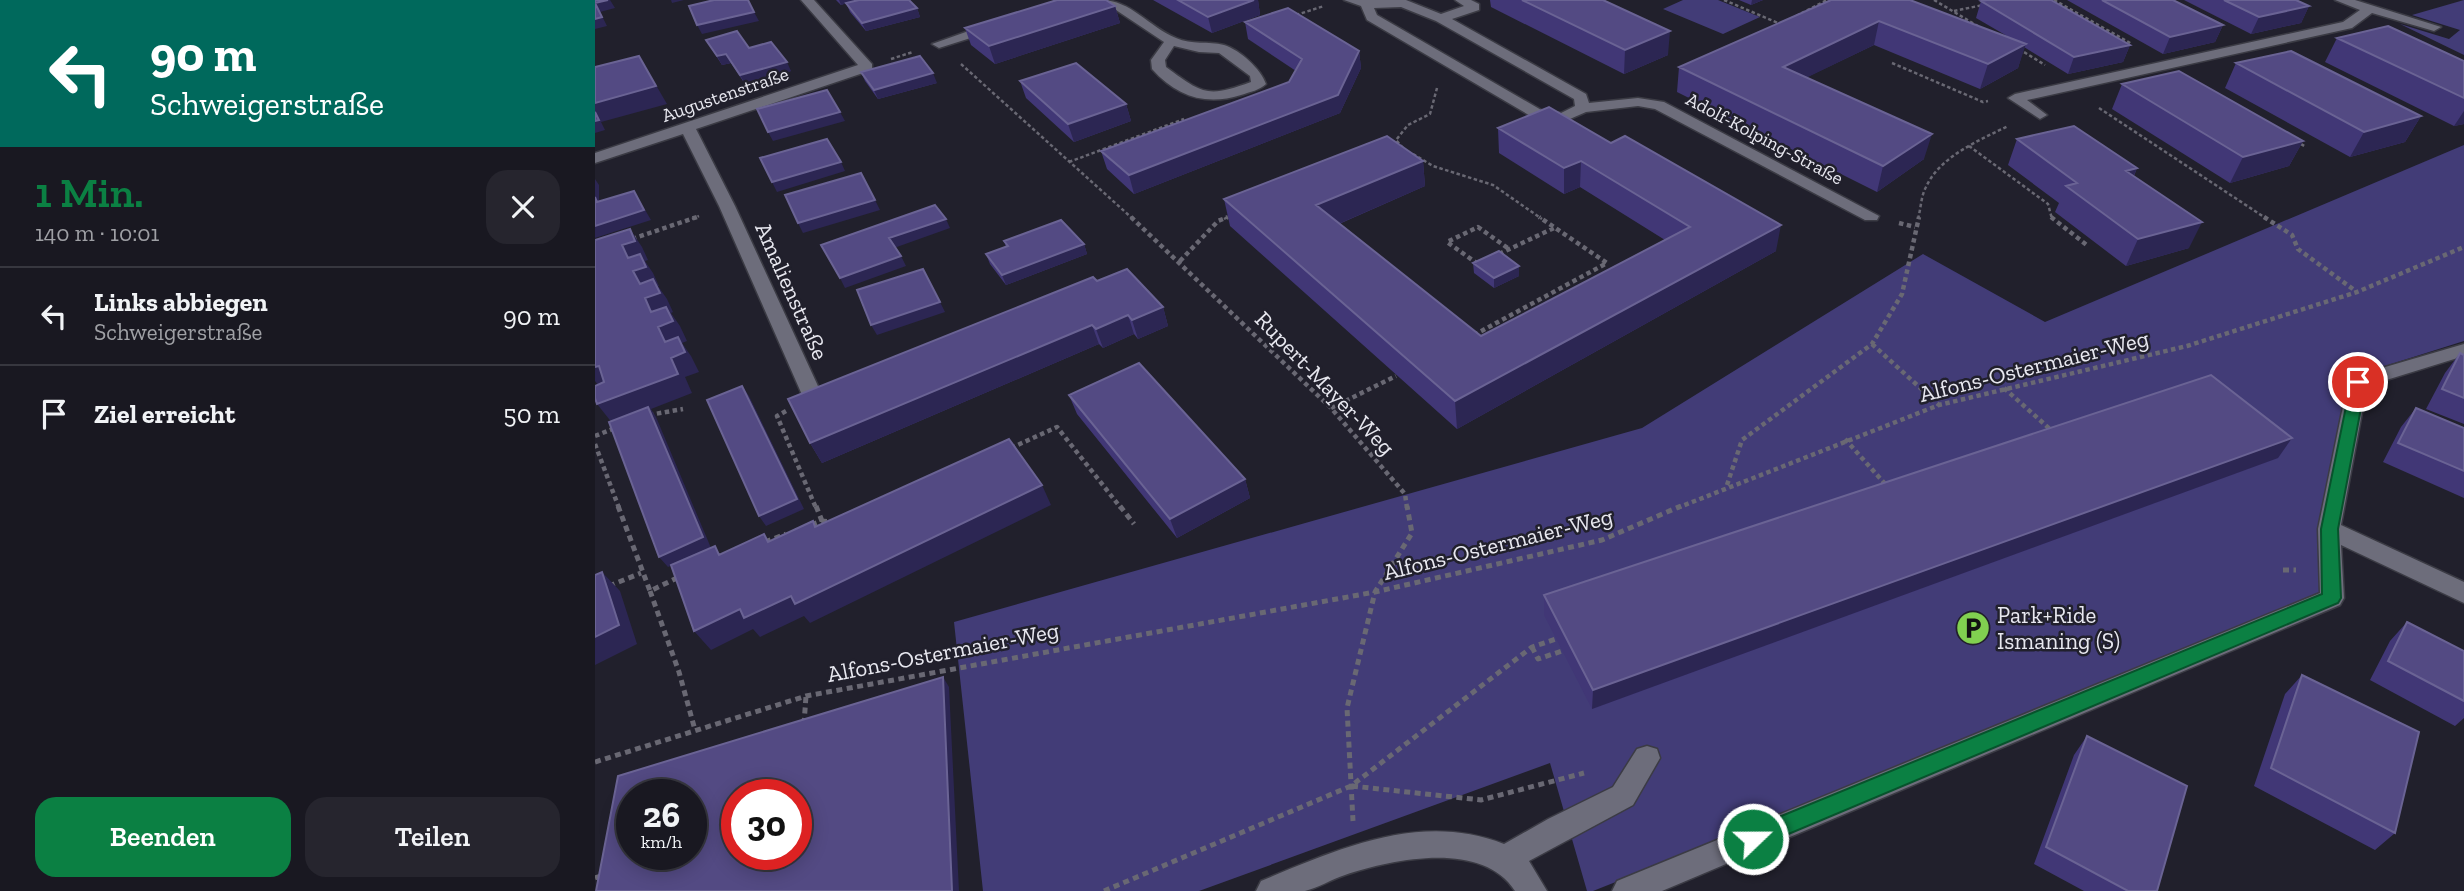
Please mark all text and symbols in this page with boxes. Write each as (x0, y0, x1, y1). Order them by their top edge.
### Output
text: 90 m (150, 25, 257, 84)
icon: left (35, 28, 126, 119)
street label: Augustenstraße (659, 62, 792, 127)
text: Schweigerstraße (150, 85, 384, 123)
street label: Adolf-Kolping-Straße (1682, 87, 1847, 190)
text: 1 Min. (35, 167, 144, 218)
button: close (486, 170, 560, 244)
street label: Amalienstraße (749, 218, 835, 364)
text: 140 m · 10:01 (35, 219, 159, 247)
text: Links abbiegen (94, 286, 268, 318)
icon: left (35, 297, 73, 335)
text: 90 m (503, 300, 560, 332)
street label: Rupert-Mayer-Weg (1249, 305, 1401, 461)
text: Schweigerstraße (94, 318, 262, 346)
street label: Alfons-Ostermaier-Weg (1916, 324, 2152, 408)
pin (2328, 352, 2388, 412)
icon: arrive (2339, 363, 2377, 401)
icon: arrive (35, 395, 73, 433)
text: Ziel erreicht (94, 398, 235, 430)
text: 50 m (503, 398, 560, 430)
street label: Alfons-Ostermaier-Weg (1380, 502, 1616, 586)
place label: Park+Ride Ismaning (S) (1997, 601, 2120, 655)
parking icon: Park+Ride Ismaning (S) (1954, 609, 1992, 647)
street label: Alfons-Ostermaier-Weg (825, 616, 1062, 688)
speed limit sign: 30 (721, 779, 812, 870)
text: 26 (643, 794, 680, 836)
button: Beenden (35, 797, 291, 877)
button: Teilen (305, 797, 560, 877)
position arrow (1716, 802, 1790, 876)
text: km/h (641, 831, 682, 853)

